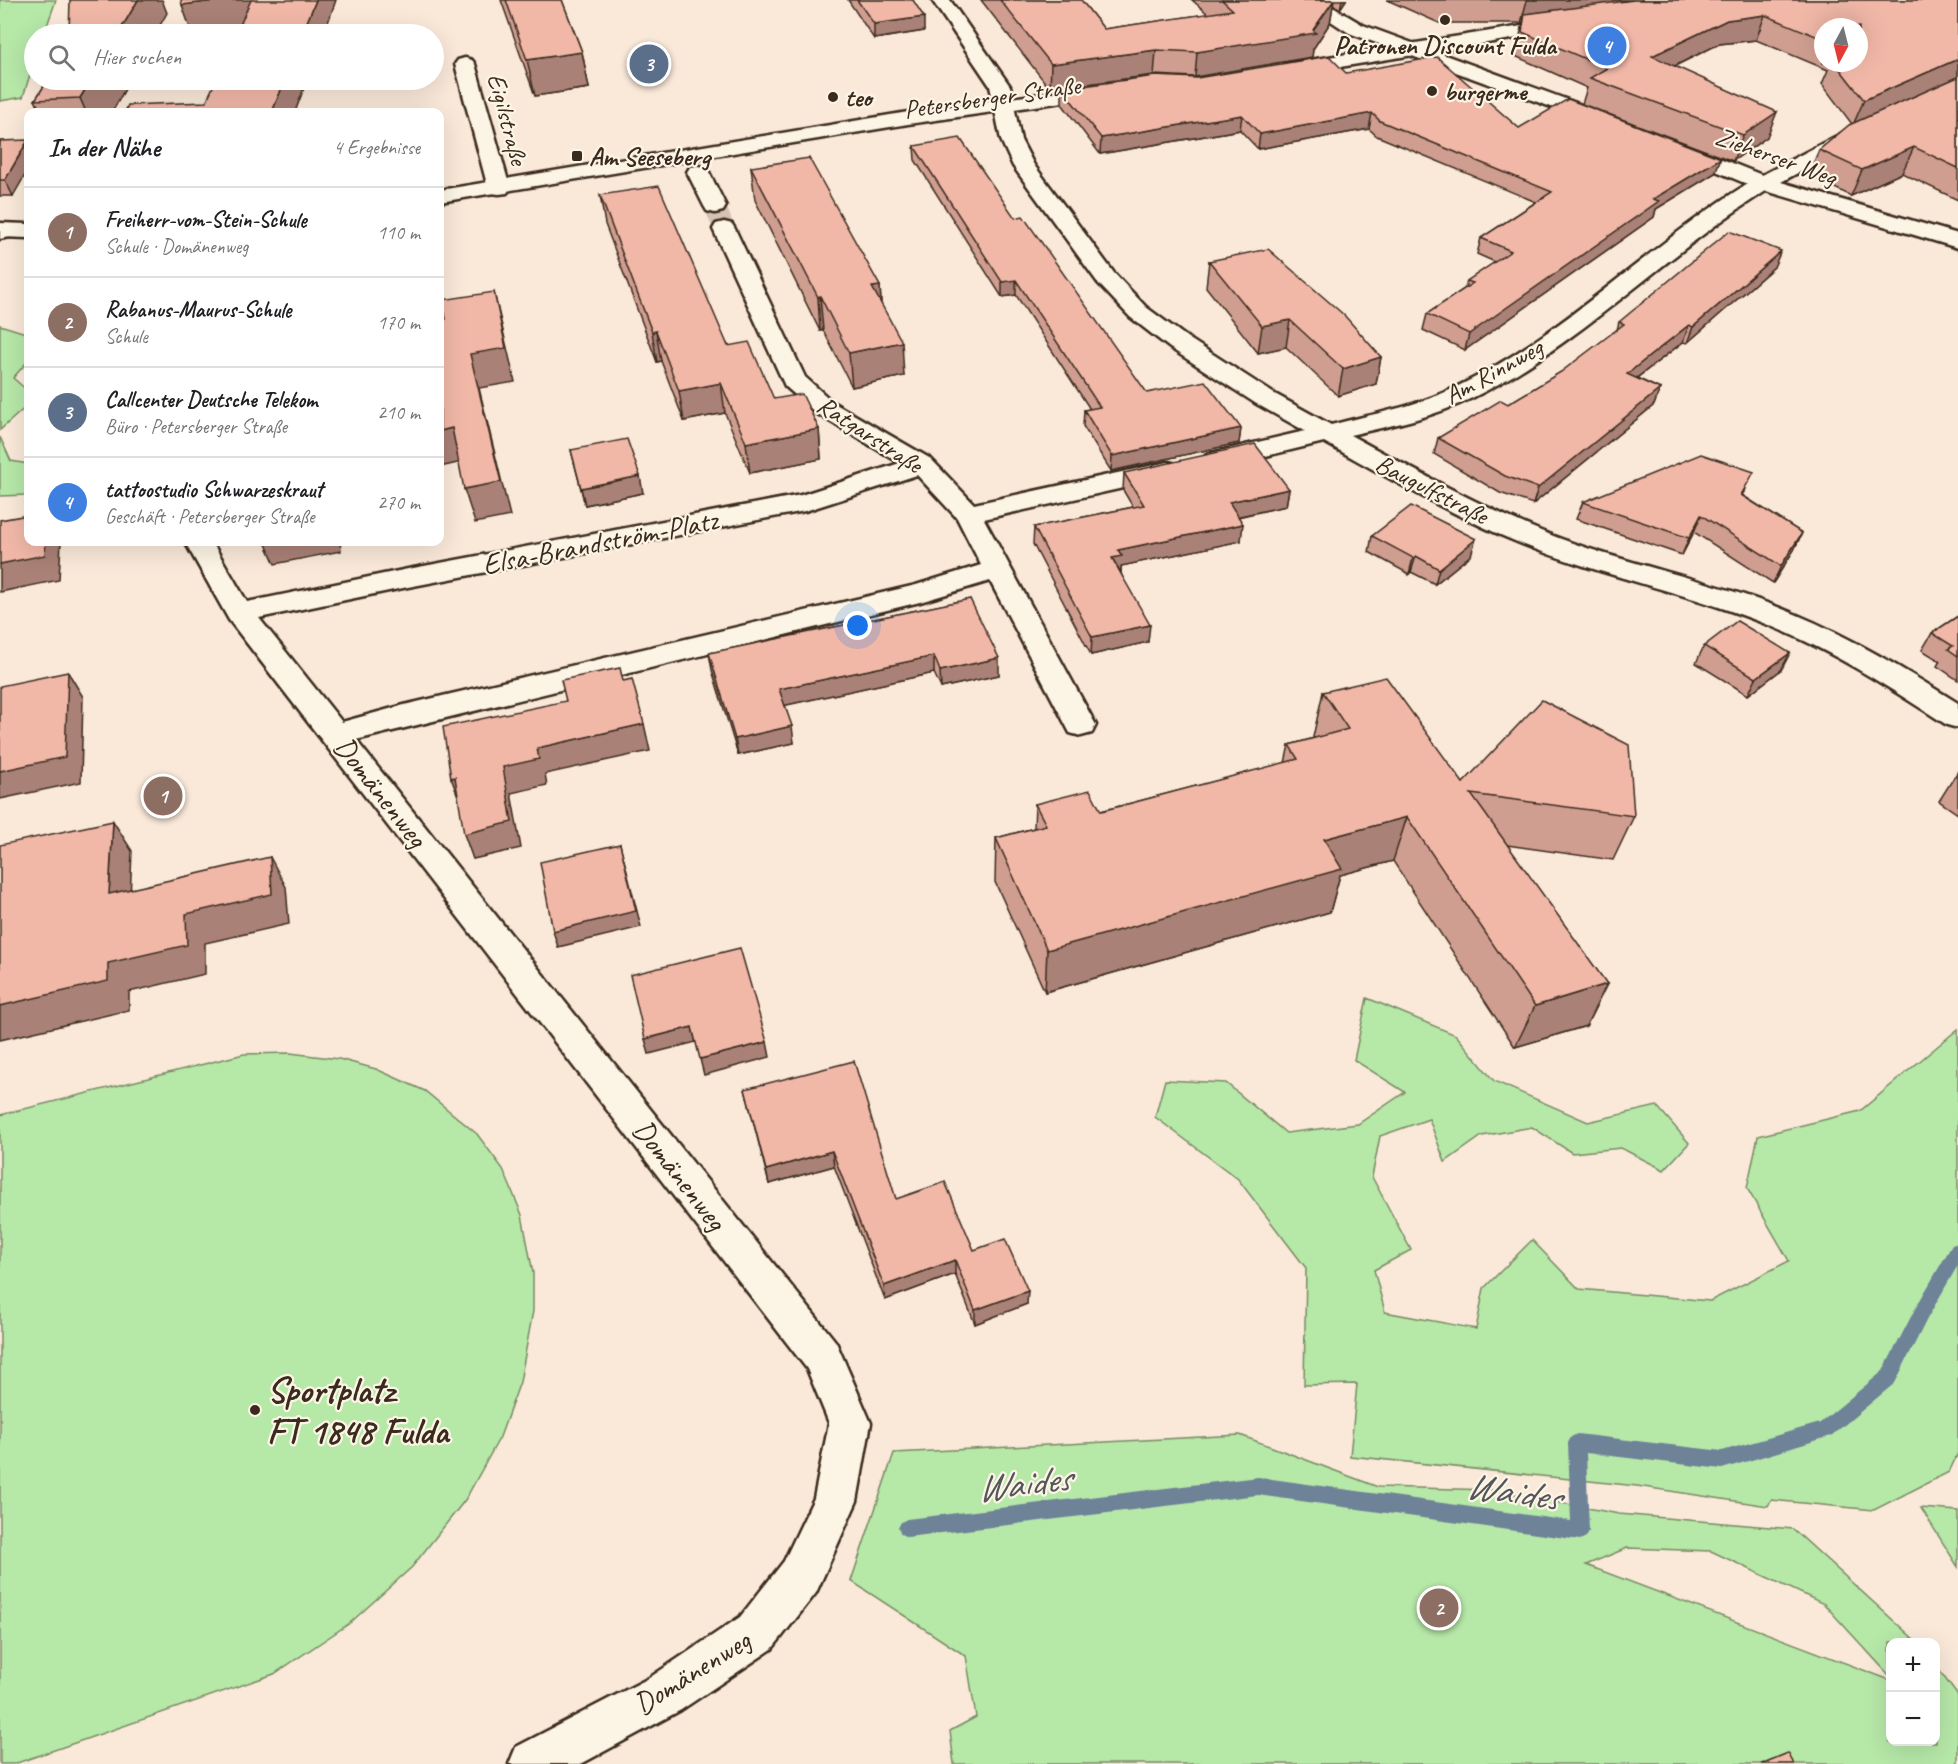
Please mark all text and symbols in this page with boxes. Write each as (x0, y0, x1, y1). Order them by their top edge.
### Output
marker: Patronen Discount Fulda (1438, 13, 1452, 27)
north arrow (1814, 18, 1868, 72)
search box (24, 24, 444, 90)
pin: 4 (1588, 24, 1626, 68)
place label: Patronen Discount Fulda (1334, 29, 1558, 62)
icon: search (45, 41, 78, 74)
pin: 3 (630, 42, 668, 86)
text: Hier suchen (93, 43, 181, 71)
street label: Petersberger Straße (902, 68, 1085, 126)
street label: Eigilstraße (479, 70, 536, 171)
place label: burgerme (1444, 75, 1529, 108)
place label: teo (845, 81, 874, 114)
marker: burgerme (1425, 84, 1439, 98)
marker: teo (826, 90, 840, 104)
street label: Zieherser Weg (1711, 119, 1842, 194)
text: In der Nähe (48, 131, 160, 164)
text: 4 Ergebnisse (333, 135, 420, 160)
place label: Am Seeseberg (589, 140, 712, 173)
marker: Am Seeseberg (570, 149, 584, 163)
text: Freiherr-vom-Stein-Schule (105, 206, 307, 234)
text: 1 (63, 220, 72, 245)
text: 110 m (377, 220, 420, 245)
text: Schule · Domänenweg (105, 234, 248, 259)
text: Rabanus-Maurus-Schule (105, 296, 291, 324)
text: 2 (63, 310, 72, 335)
text: 170 m (377, 310, 420, 335)
text: Schule (105, 324, 148, 349)
street label: Am Rinnweg (1438, 330, 1550, 412)
text: Callcenter Deutsche Telekom (105, 386, 317, 414)
street label: Ratgarstraße (811, 388, 931, 482)
text: 3 (63, 400, 72, 425)
text: 210 m (377, 400, 420, 425)
text: Büro · Petersberger Straße (105, 414, 287, 439)
street label: Baugulfstraße (1370, 447, 1496, 533)
text: tattoostudio Schwarzeskraut (105, 476, 323, 504)
text: 4 (63, 490, 72, 515)
text: 270 m (377, 490, 420, 515)
street label: Elsa-Brandström-Platz (479, 500, 722, 583)
text: Geschäft · Petersberger Straße (105, 504, 315, 529)
your location (843, 611, 872, 640)
street label: Domänenweg (326, 729, 437, 856)
pin: 1 (144, 774, 182, 818)
street label: Domänenweg (625, 1112, 736, 1239)
place label: Sportplatz FT 1848 Fulda (267, 1367, 451, 1454)
marker: Sportplatz FT 1848 Fulda (248, 1403, 262, 1417)
water label: Waides (974, 1453, 1079, 1514)
water label: Waides (1463, 1461, 1569, 1523)
pin: 2 (1420, 1586, 1458, 1630)
street label: Domänenweg (626, 1621, 759, 1723)
map controls (1886, 1638, 1940, 1746)
button: + (1886, 1638, 1940, 1692)
button: − (1886, 1692, 1940, 1746)

